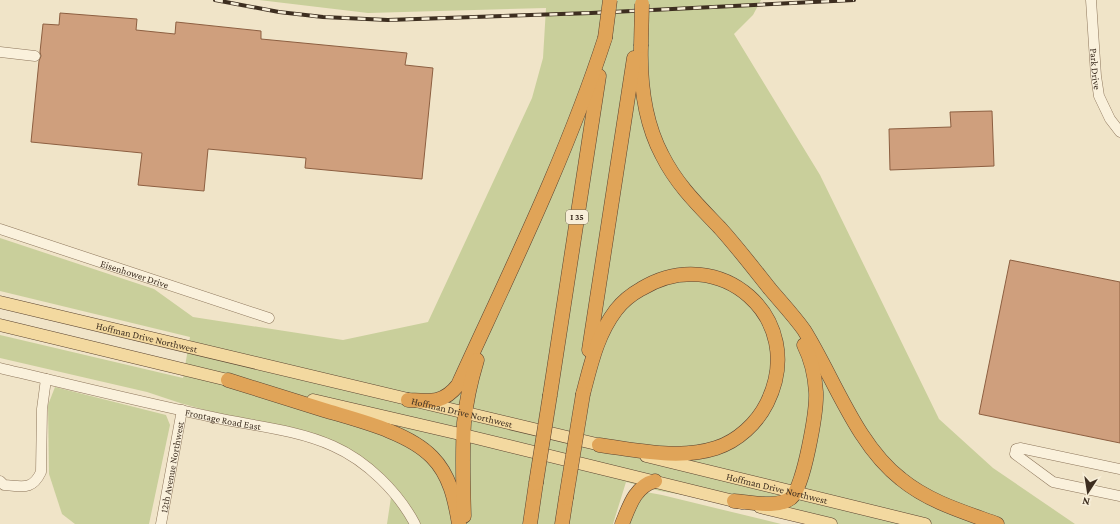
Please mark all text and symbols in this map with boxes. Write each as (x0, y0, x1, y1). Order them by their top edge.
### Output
street label: Park Drive (1089, 48, 1104, 91)
road number: I 35 (566, 210, 588, 224)
street label: Eisenhower Drive (99, 257, 171, 290)
street label: Hoffman Drive Northwest (95, 320, 199, 354)
street label: Hoffman Drive Northwest (410, 395, 514, 430)
street label: Frontage Road East (184, 406, 263, 432)
street label: 12th Avenue Northwest (158, 420, 185, 514)
street label: Hoffman Drive Northwest (725, 470, 830, 506)
north arrow (1068, 472, 1108, 512)
text: N (1081, 495, 1091, 508)

